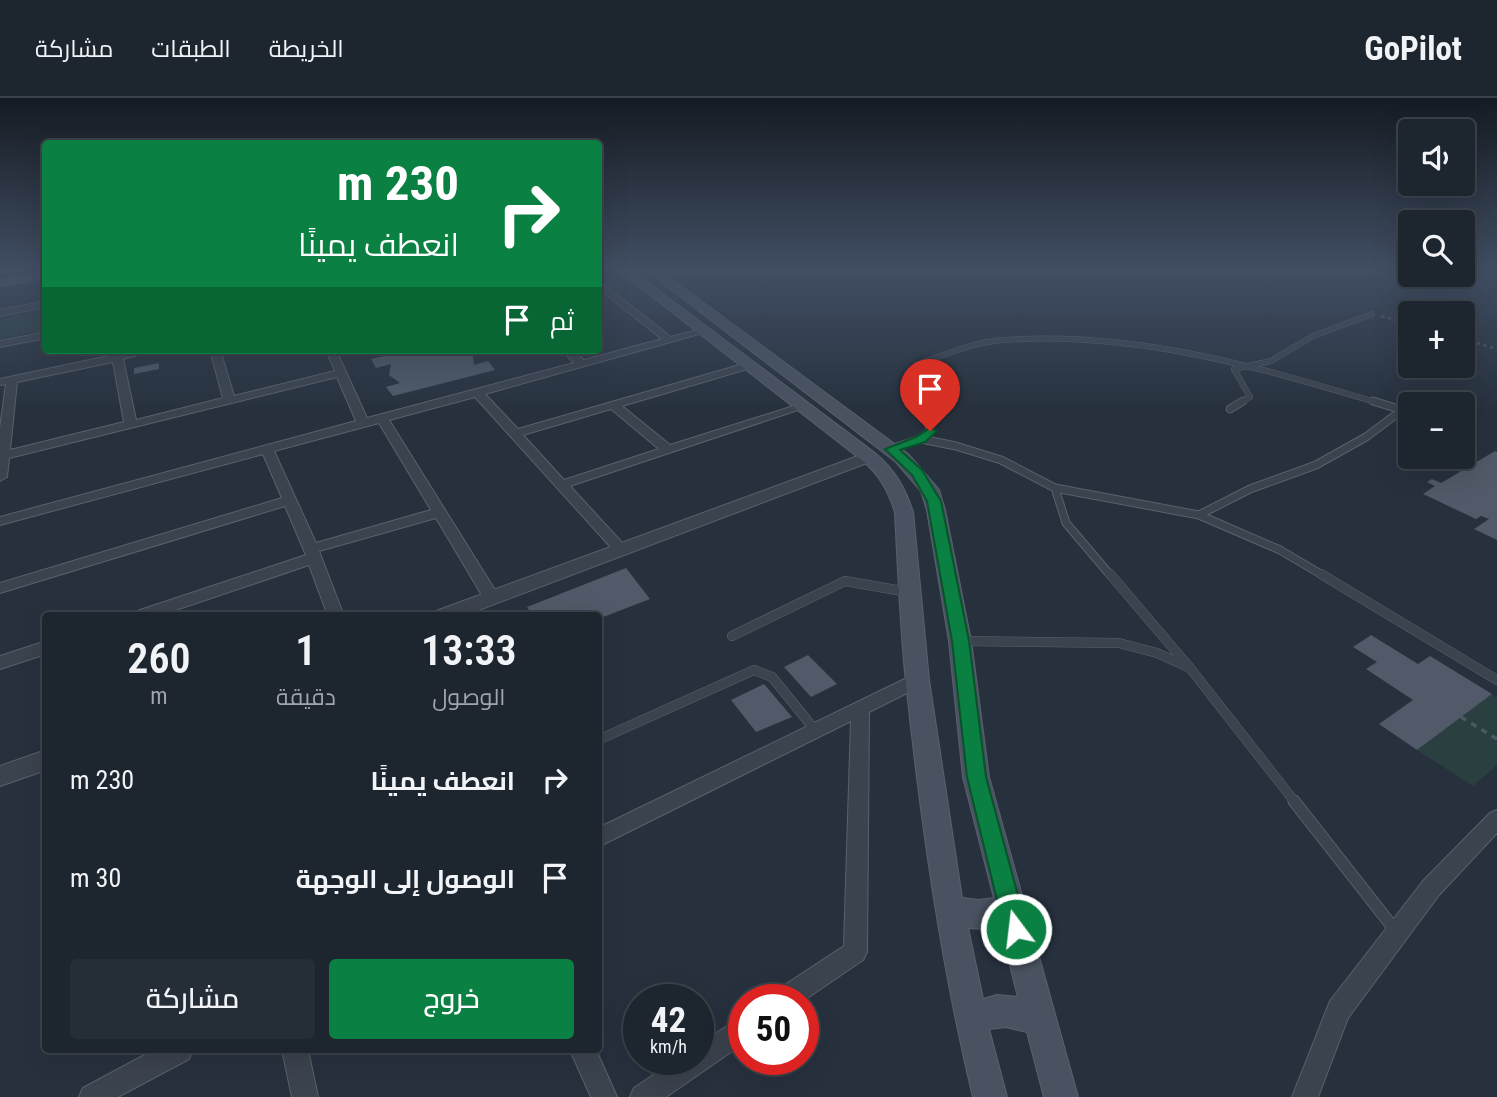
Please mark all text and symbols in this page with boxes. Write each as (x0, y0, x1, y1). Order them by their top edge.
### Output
text: GoPilot (1364, 29, 1462, 68)
text: مشاركة (35, 35, 113, 63)
text: الطبقات (151, 35, 231, 63)
text: الخريطة (269, 35, 344, 63)
map controls (1398, 119, 1475, 469)
button: sound (1398, 119, 1475, 196)
text: 230 m (337, 155, 459, 212)
icon: right (483, 168, 574, 259)
button: search (1398, 210, 1475, 287)
text: انعطف يمينًا (298, 226, 459, 264)
icon: arrive (498, 301, 536, 339)
button: + (1398, 301, 1475, 378)
text: ثم (550, 306, 574, 336)
pin (900, 359, 960, 431)
icon: arrive (911, 370, 949, 408)
button: − (1398, 392, 1475, 469)
text: 1 (295, 626, 316, 675)
text: 13:33 (421, 626, 517, 675)
text: 260 (127, 634, 191, 683)
text: m (150, 683, 168, 710)
text: دقيقة (276, 684, 336, 711)
text: الوصول (432, 684, 506, 711)
icon: right (536, 761, 574, 799)
text: 230 m (70, 765, 134, 795)
text: انعطف يمينًا (370, 766, 515, 796)
icon: arrive (536, 859, 574, 897)
text: 30 m (70, 863, 121, 893)
text: الوصول إلى الوجهة (296, 864, 515, 894)
position arrow (979, 892, 1053, 966)
button: مشاركة (70, 959, 315, 1039)
button: خروج (329, 959, 574, 1039)
speed limit sign: 50 (728, 984, 819, 1075)
text: 42 (651, 1000, 686, 1041)
text: km/h (650, 1036, 687, 1057)

